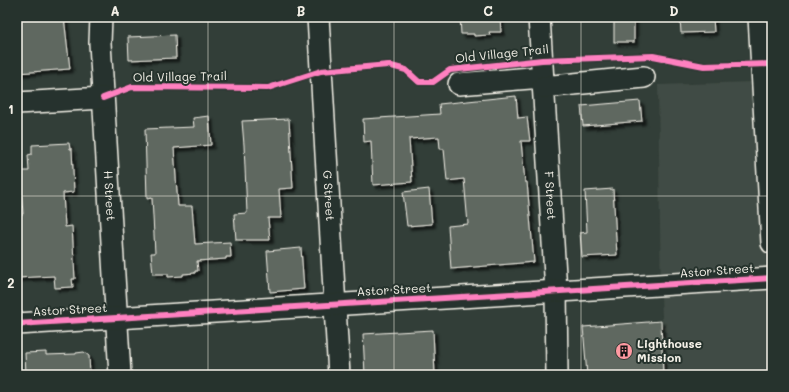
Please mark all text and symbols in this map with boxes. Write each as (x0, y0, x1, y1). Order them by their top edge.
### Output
text: A (110, 2, 120, 19)
text: B (297, 2, 306, 19)
text: C (483, 2, 493, 19)
text: D (669, 2, 679, 19)
street label: Old Village Trail (454, 40, 549, 66)
street label: Old Village Trail (133, 67, 227, 85)
text: 1 (8, 100, 14, 117)
street label: H Street (101, 170, 120, 221)
street label: G Street (320, 170, 339, 222)
street label: F Street (542, 171, 561, 220)
street label: Astor Street (679, 259, 755, 281)
text: 2 (7, 274, 15, 291)
street label: Astor Street (356, 279, 432, 299)
street label: Astor Street (32, 299, 108, 319)
place label: Lighthouse Mission (637, 335, 702, 365)
building icon: Lighthouse Mission (614, 341, 634, 361)

